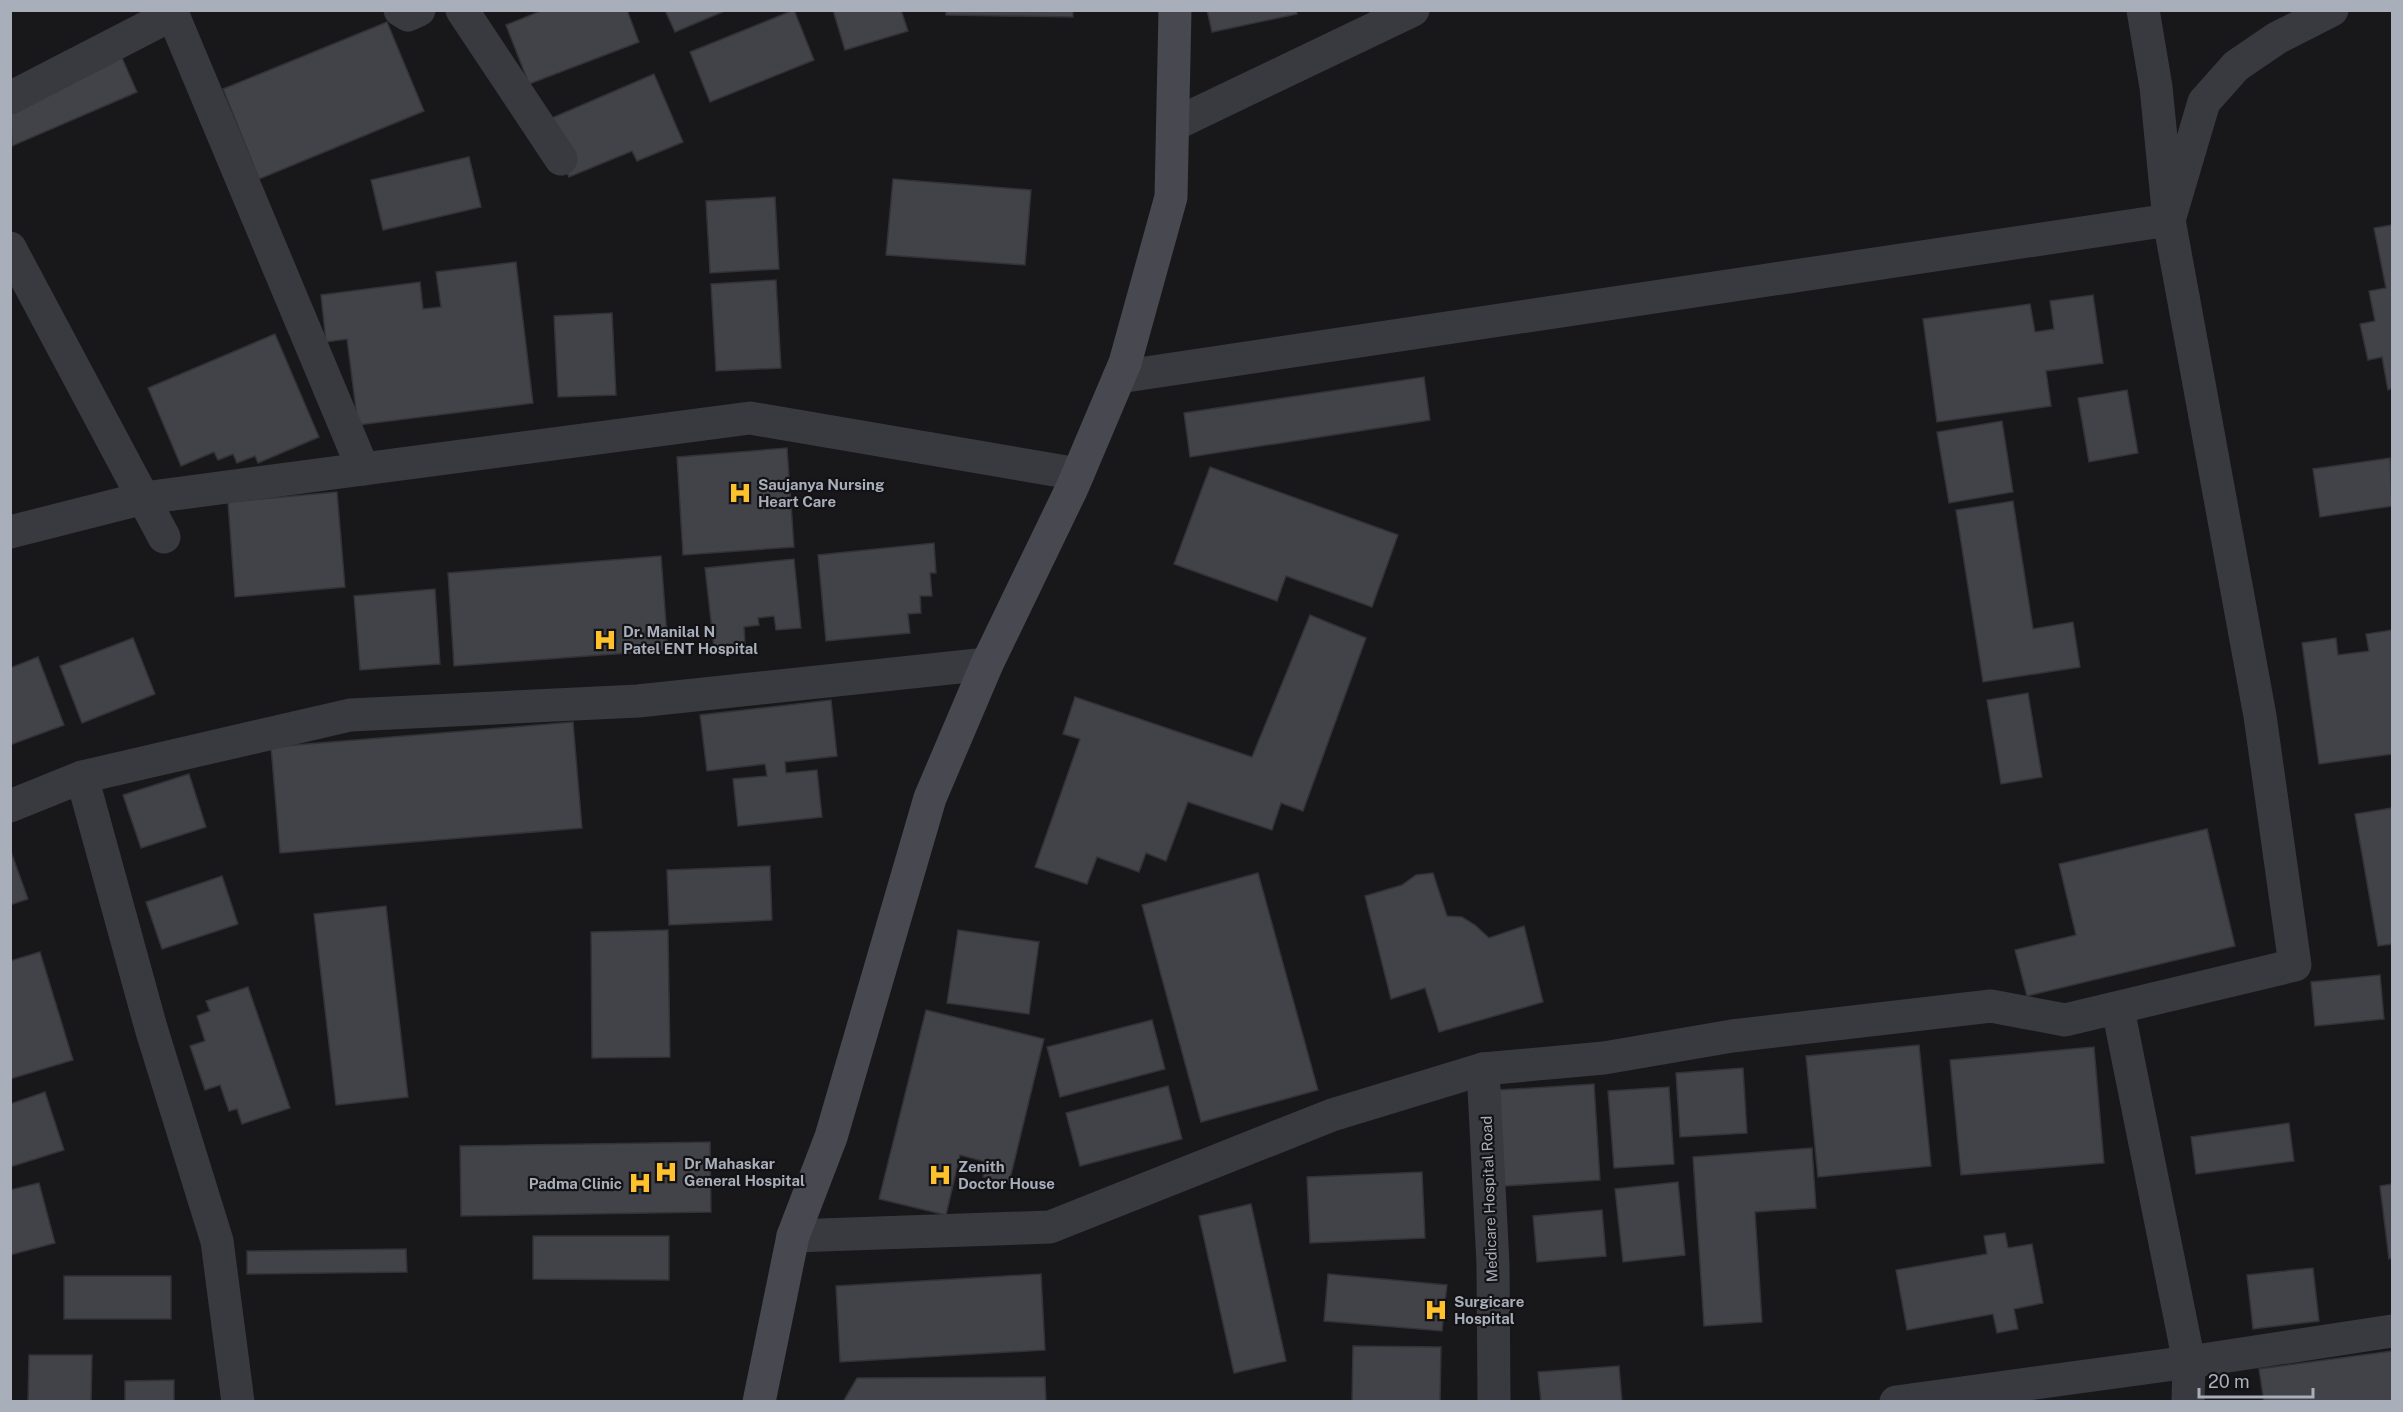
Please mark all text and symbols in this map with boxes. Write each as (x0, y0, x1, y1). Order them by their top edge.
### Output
place label: Saujanya Nursing Heart Care (758, 476, 885, 510)
hospital icon: Saujanya Nursing Heart Care (727, 480, 753, 506)
place label: Dr. Manilal N Patel ENT Hospital (623, 623, 758, 657)
hospital icon: Dr. Manilal N Patel ENT Hospital (592, 627, 618, 653)
street label: Medicare Hospital Road (1478, 1116, 1500, 1282)
place label: Dr Mahaskar General Hospital (684, 1155, 805, 1189)
place label: Zenith Doctor House (958, 1158, 1055, 1192)
hospital icon: Dr Mahaskar General Hospital (653, 1159, 679, 1185)
hospital icon: Zenith Doctor House (927, 1162, 953, 1188)
hospital icon: Padma Clinic (627, 1170, 653, 1196)
place label: Padma Clinic (529, 1175, 622, 1192)
place label: Surgicare Hospital (1454, 1293, 1524, 1327)
hospital icon: Surgicare Hospital (1423, 1297, 1449, 1323)
scale bar (2199, 1361, 2313, 1399)
text: 20 m (2208, 1371, 2250, 1392)

